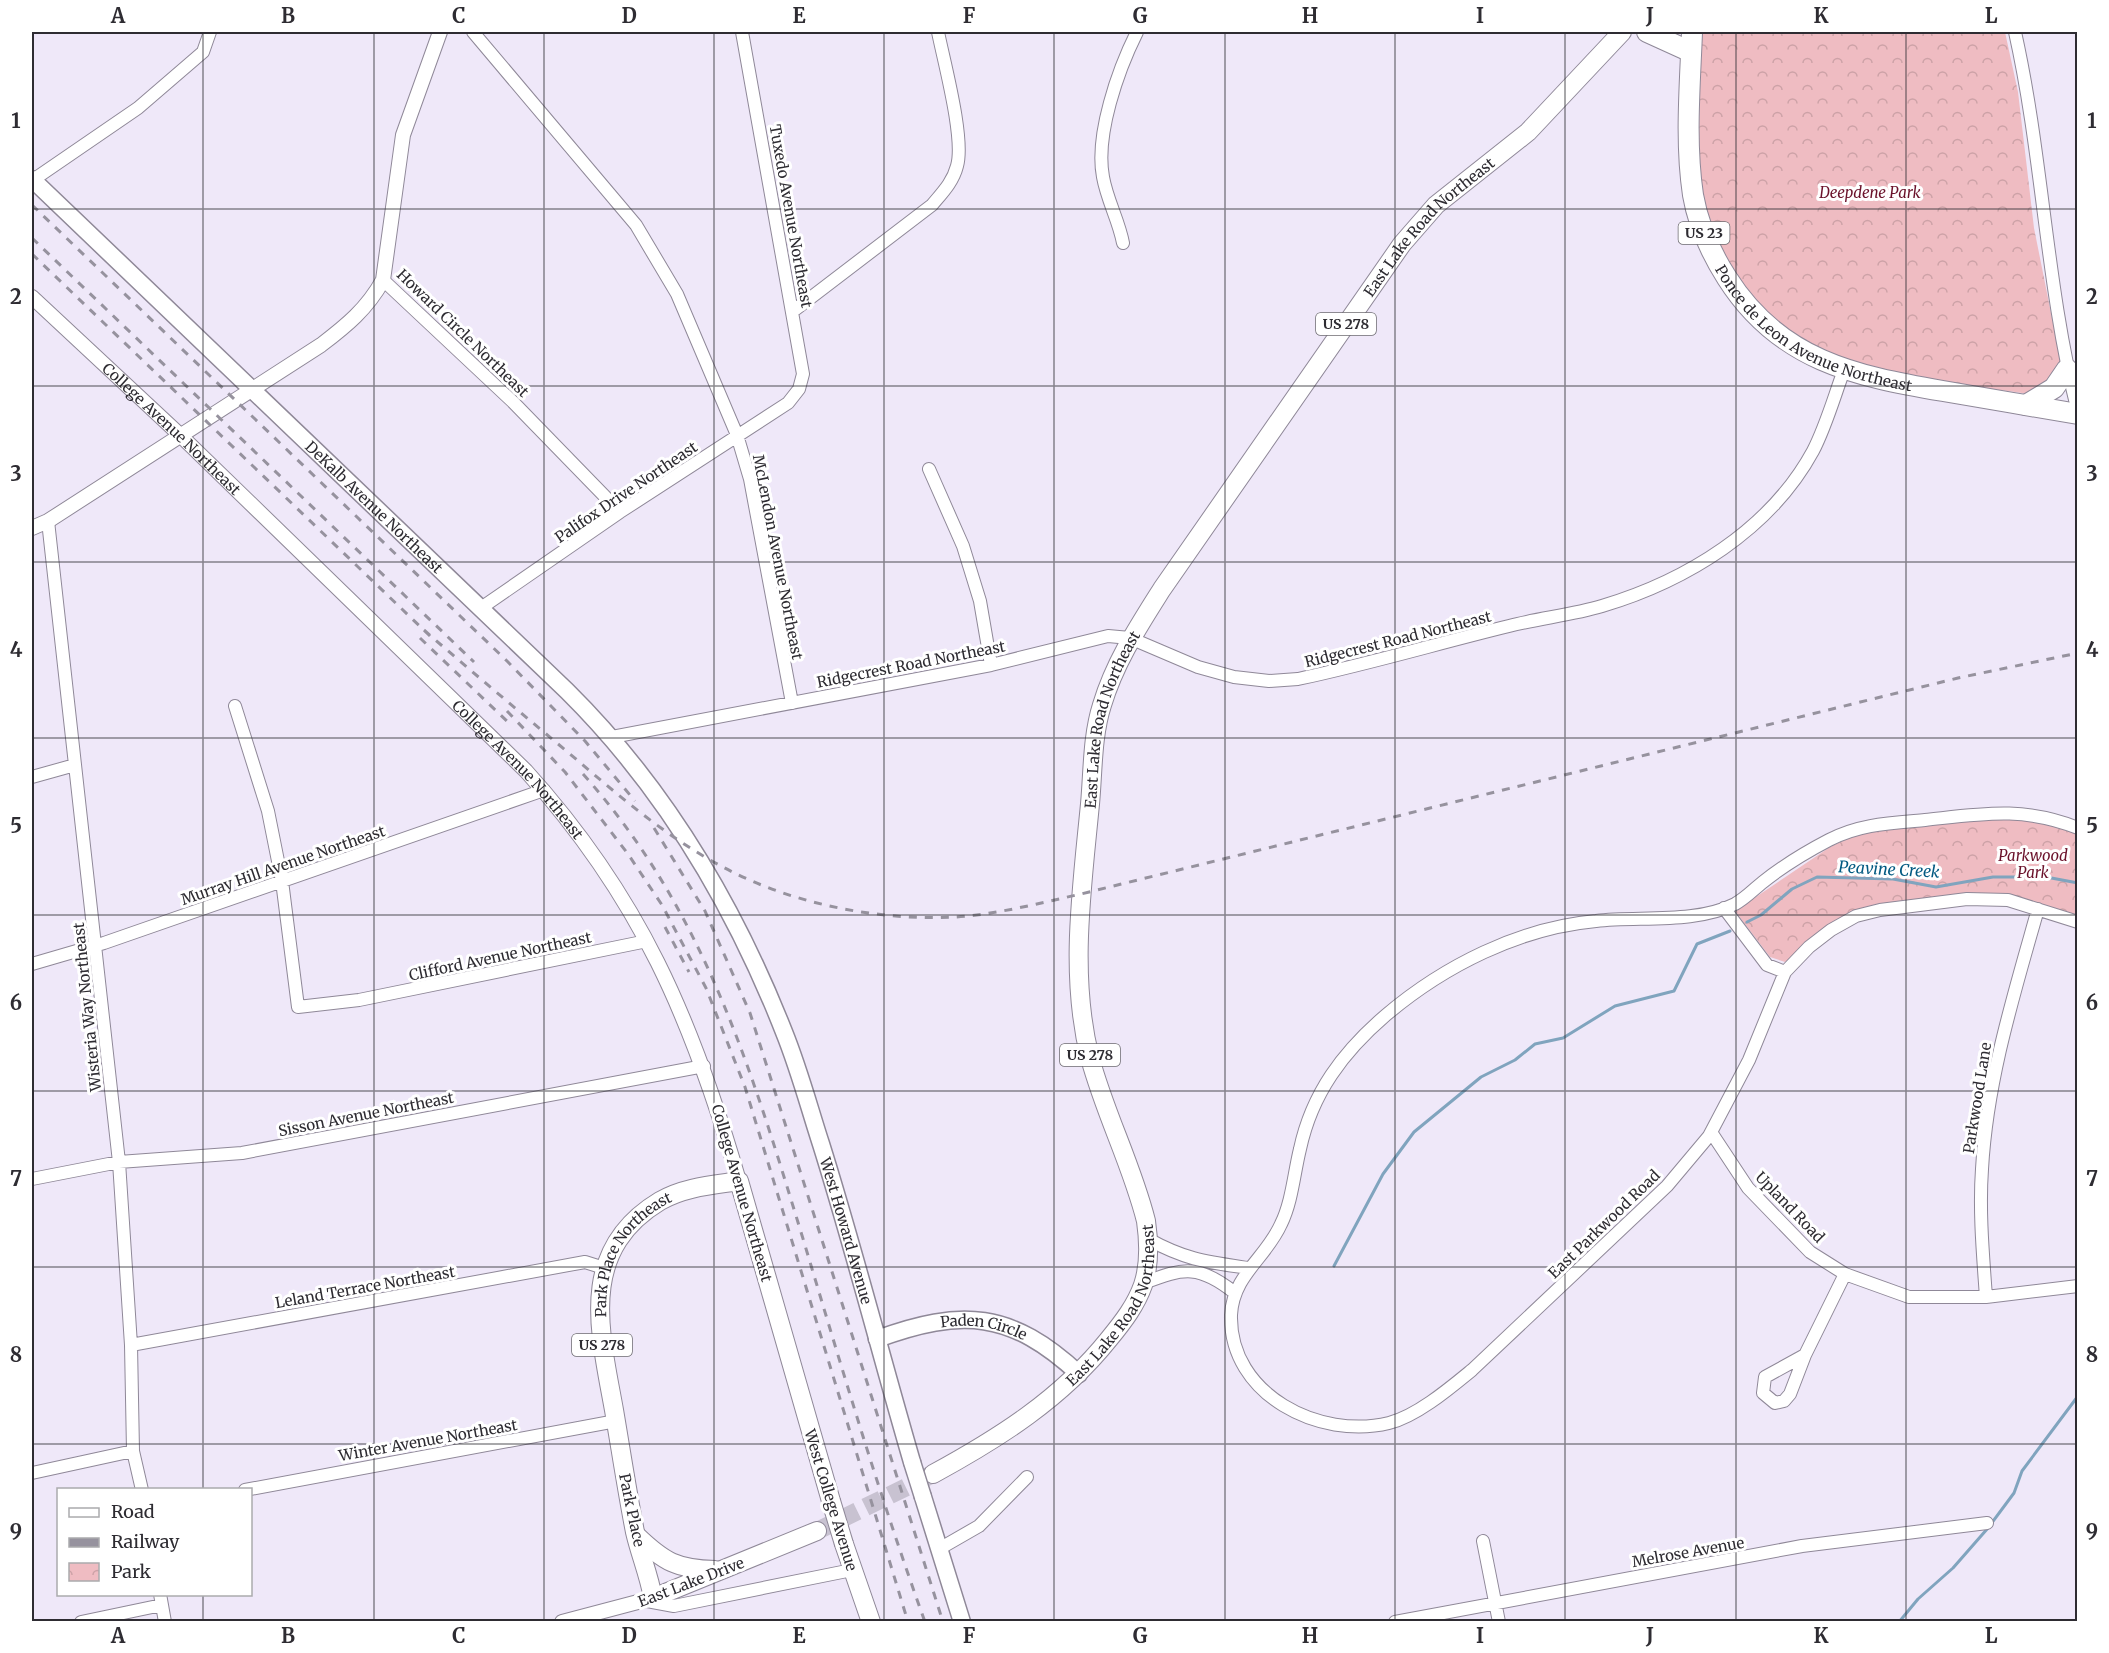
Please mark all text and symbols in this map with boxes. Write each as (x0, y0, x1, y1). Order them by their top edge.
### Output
text: A (110, 3, 126, 28)
text: B (281, 3, 295, 28)
text: C (452, 3, 466, 28)
text: D (621, 3, 637, 28)
text: E (792, 3, 806, 28)
text: F (963, 3, 976, 28)
text: G (1133, 3, 1148, 28)
text: H (1302, 3, 1318, 28)
text: I (1476, 3, 1484, 28)
text: J (1645, 3, 1654, 28)
text: K (1814, 3, 1829, 28)
text: L (1985, 3, 1998, 28)
text: 1 (11, 108, 21, 133)
text: 1 (2087, 108, 2097, 133)
street label: Tuxedo Avenue Northeast (766, 123, 817, 309)
street label: East Lake Road Northeast (1359, 153, 1498, 300)
park label: Deepdene Park (1818, 183, 1922, 202)
road number: US 23 (1678, 222, 1730, 244)
street label: Ponce de Leon Avenue Northeast (1711, 261, 1914, 395)
street label: Howard Circle Northeast (393, 265, 533, 401)
text: 2 (10, 284, 22, 309)
text: 2 (2086, 284, 2098, 309)
road number: US 278 (1316, 313, 1376, 335)
street label: College Avenue Northeast (99, 358, 245, 499)
street label: DeKalb Avenue Northeast (302, 437, 447, 577)
street label: Palifox Drive Northeast (551, 437, 701, 547)
street label: McLendon Avenue Northeast (749, 453, 807, 661)
text: 3 (10, 461, 22, 486)
text: 3 (2086, 461, 2098, 486)
street label: Ridgecrest Road Northeast (1303, 607, 1493, 671)
street label: East Lake Road Northeast (1080, 627, 1144, 809)
street label: Ridgecrest Road Northeast (815, 636, 1007, 692)
text: 4 (10, 637, 23, 662)
text: 4 (2086, 637, 2099, 662)
street label: College Avenue Northeast (449, 696, 588, 843)
text: 5 (10, 813, 22, 838)
text: 5 (2086, 813, 2098, 838)
street label: Murray Hill Avenue Northeast (178, 821, 388, 909)
park label: Parkwood Park (1998, 846, 2068, 882)
water label: Peavine Creek (1838, 856, 1940, 882)
street label: Wisteria Way Northeast (69, 921, 105, 1093)
street label: Clifford Avenue Northeast (407, 927, 593, 985)
text: 6 (10, 990, 22, 1015)
text: 6 (2086, 990, 2098, 1015)
street label: Parkwood Lane (1959, 1041, 1995, 1155)
road number: US 278 (1060, 1044, 1120, 1066)
street label: Sisson Avenue Northeast (277, 1088, 456, 1140)
street label: College Avenue Northeast (708, 1102, 776, 1284)
street label: West Howard Avenue (816, 1154, 877, 1306)
text: 7 (10, 1166, 22, 1191)
street label: East Parkwood Road (1544, 1166, 1664, 1282)
text: 7 (2086, 1166, 2098, 1191)
street label: Upland Road (1751, 1167, 1829, 1247)
street label: Park Place Northeast (591, 1187, 674, 1318)
street label: East Lake Road Northeast (1062, 1223, 1158, 1390)
street label: Leland Terrace Northeast (274, 1262, 457, 1312)
street label: Paden Circle (939, 1310, 1031, 1344)
road number: US 278 (572, 1334, 632, 1356)
text: 8 (10, 1342, 22, 1367)
text: 8 (2086, 1342, 2098, 1367)
street label: Winter Avenue Northeast (336, 1415, 519, 1465)
street label: West College Avenue (800, 1426, 862, 1573)
street label: Park Place (615, 1472, 649, 1549)
legend (57, 1488, 252, 1596)
text: Road (111, 1500, 155, 1523)
text: 9 (10, 1519, 22, 1544)
text: 9 (2086, 1519, 2098, 1544)
text: Railway (111, 1530, 180, 1553)
street label: Melrose Avenue (1630, 1533, 1746, 1571)
street label: East Lake Drive (635, 1553, 747, 1611)
text: Park (111, 1560, 152, 1583)
text: A (110, 1623, 126, 1648)
text: B (281, 1623, 295, 1648)
text: C (452, 1623, 466, 1648)
text: D (621, 1623, 637, 1648)
text: E (792, 1623, 806, 1648)
text: F (963, 1623, 976, 1648)
text: G (1133, 1623, 1148, 1648)
text: H (1302, 1623, 1318, 1648)
text: I (1476, 1623, 1484, 1648)
text: J (1645, 1623, 1654, 1648)
text: K (1814, 1623, 1829, 1648)
text: L (1985, 1623, 1998, 1648)

